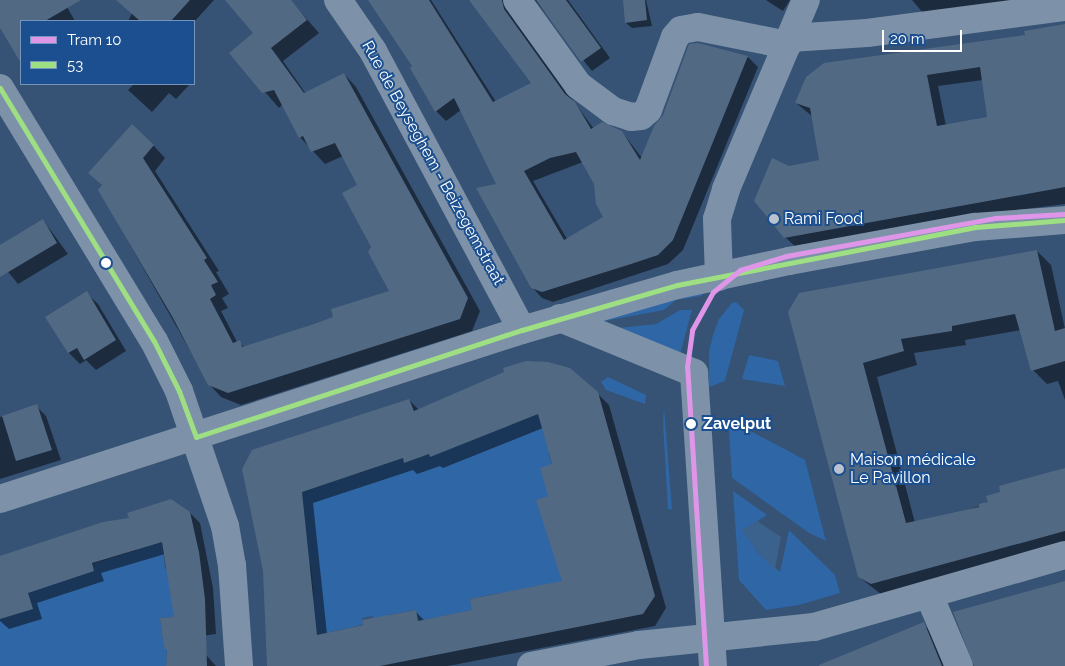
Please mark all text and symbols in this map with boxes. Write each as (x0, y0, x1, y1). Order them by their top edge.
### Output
legend (20, 20, 195, 85)
scale bar (885, 20, 965, 52)
text: 20 m (890, 30, 925, 48)
text: Tram 10 (67, 31, 121, 49)
street label: Rue de Beyseghem - Beizegemstraat (358, 37, 508, 289)
text: 53 (67, 56, 83, 74)
place label: Rami Food (784, 209, 863, 229)
marker: Rami Food (768, 213, 780, 225)
unlabelled marker (101, 258, 111, 268)
place label: Zavelput (703, 414, 771, 434)
marker: Zavelput (683, 416, 699, 432)
place label: Maison médicale Le Pavillon (850, 450, 976, 488)
marker: Maison médicale Le Pavillon (832, 462, 846, 476)

